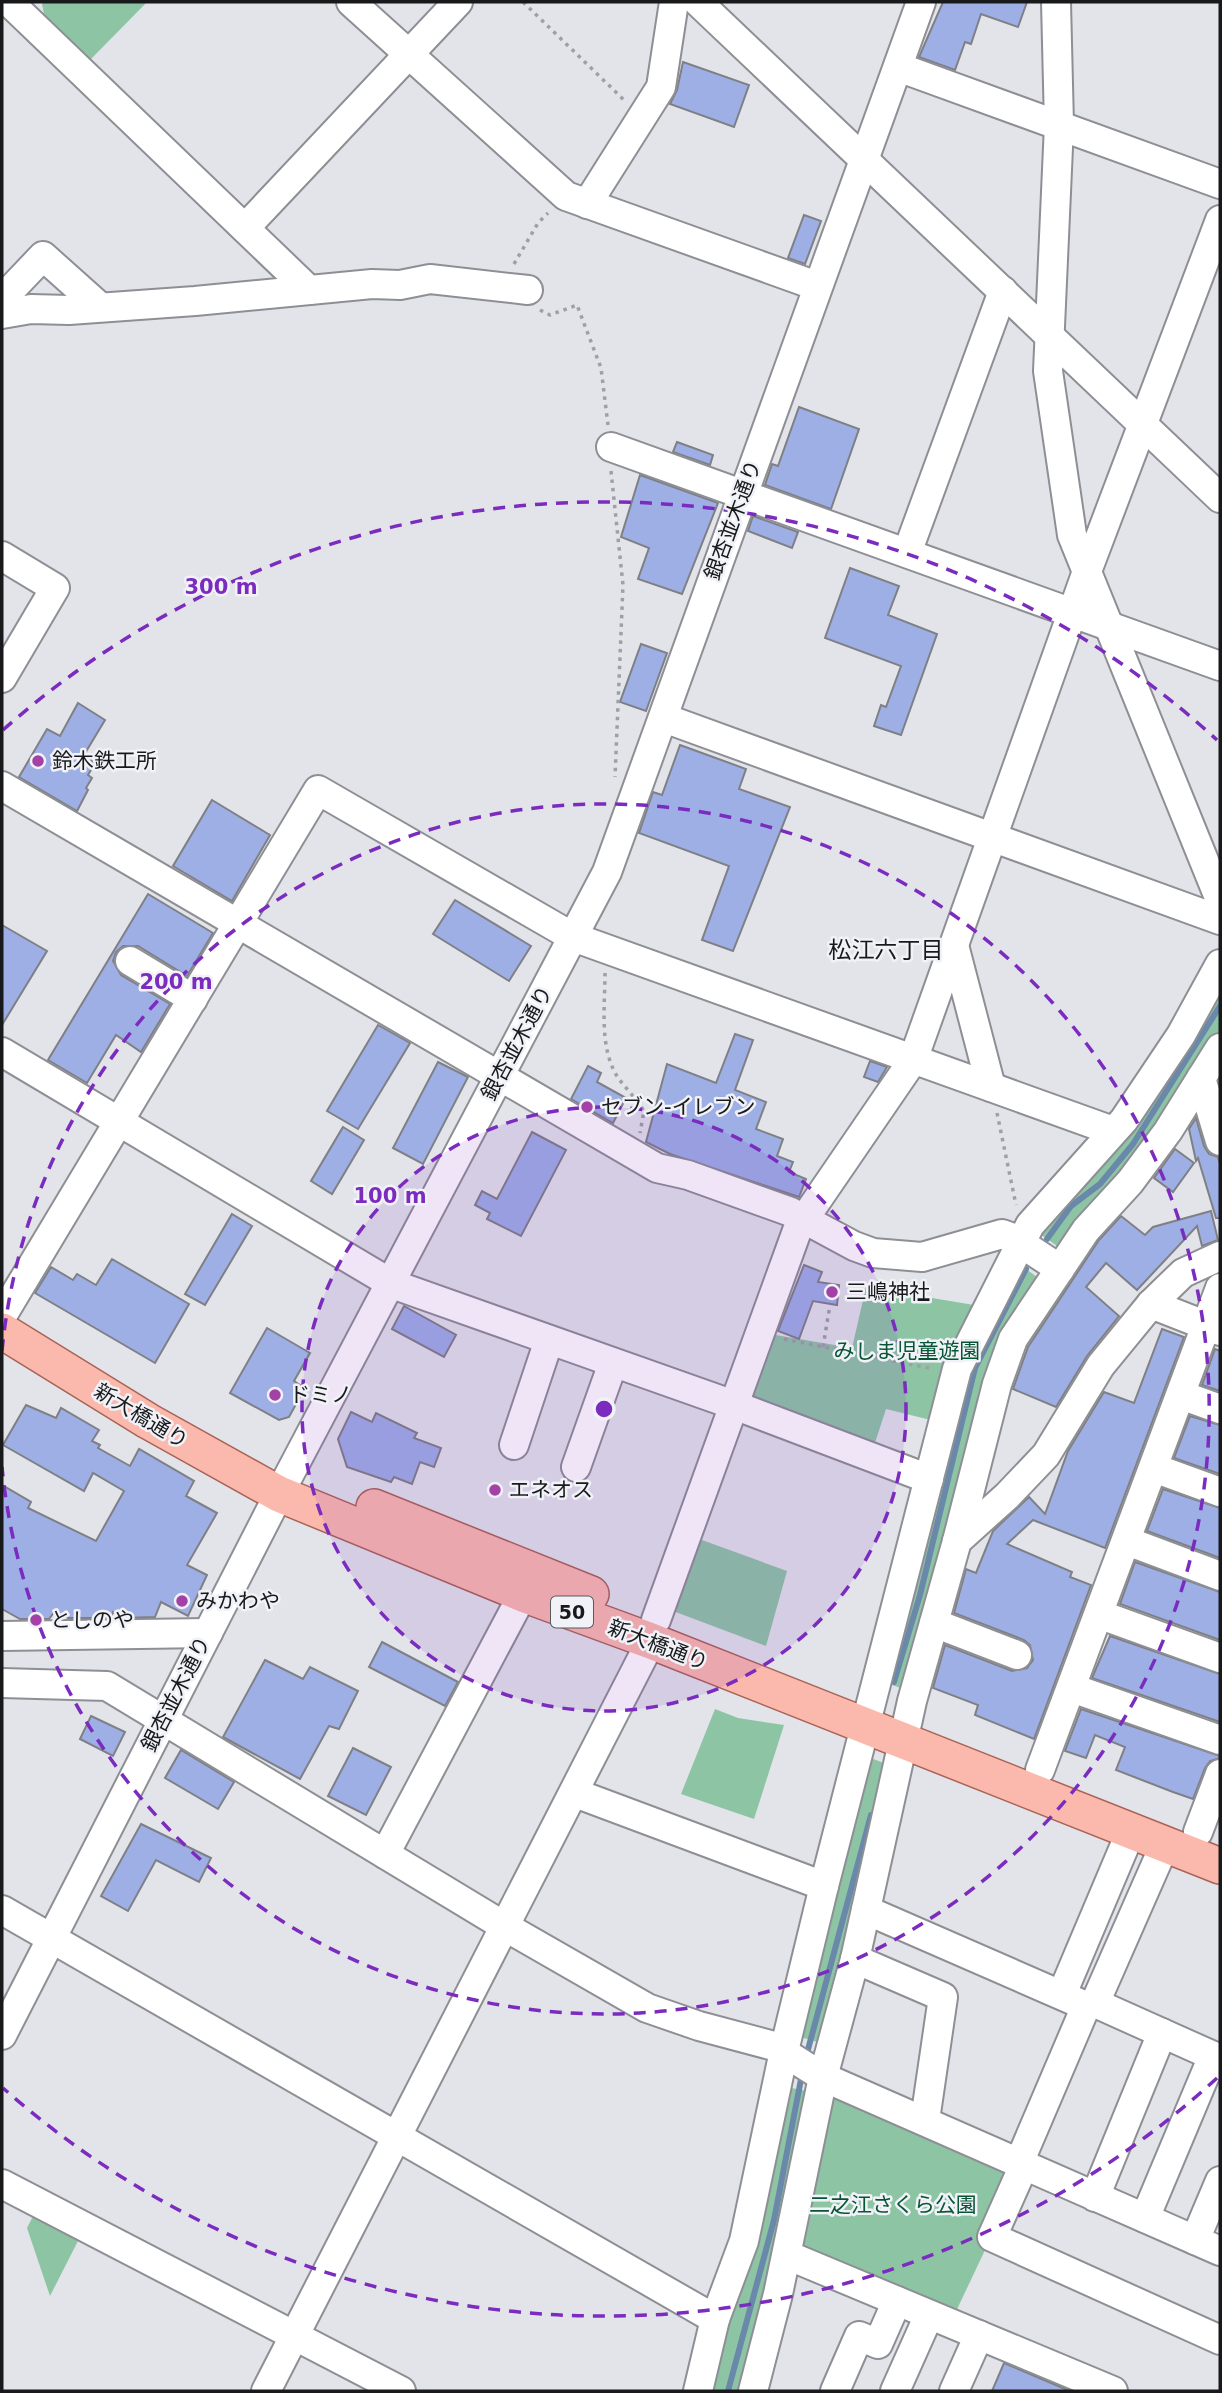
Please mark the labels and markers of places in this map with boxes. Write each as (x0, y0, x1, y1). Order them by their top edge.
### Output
place label: 鈴木鉄工所 (52, 749, 157, 773)
marker: 鈴木鉄工所 (30, 753, 46, 769)
place label: セブン-イレブン (601, 1095, 756, 1119)
marker: セブン-イレブン (579, 1099, 595, 1115)
place label: 三嶋神社 (846, 1280, 930, 1304)
marker: 三嶋神社 (824, 1284, 840, 1300)
place label: ドミノ (289, 1383, 352, 1407)
marker: ドミノ (267, 1387, 283, 1403)
centre of rings (592, 1397, 616, 1421)
place label: エネオス (509, 1478, 593, 1502)
marker: エネオス (487, 1482, 503, 1498)
place label: みかわや (196, 1589, 280, 1613)
marker: みかわや (174, 1593, 190, 1609)
place label: としのや (50, 1608, 134, 1632)
marker: としのや (28, 1612, 44, 1628)

